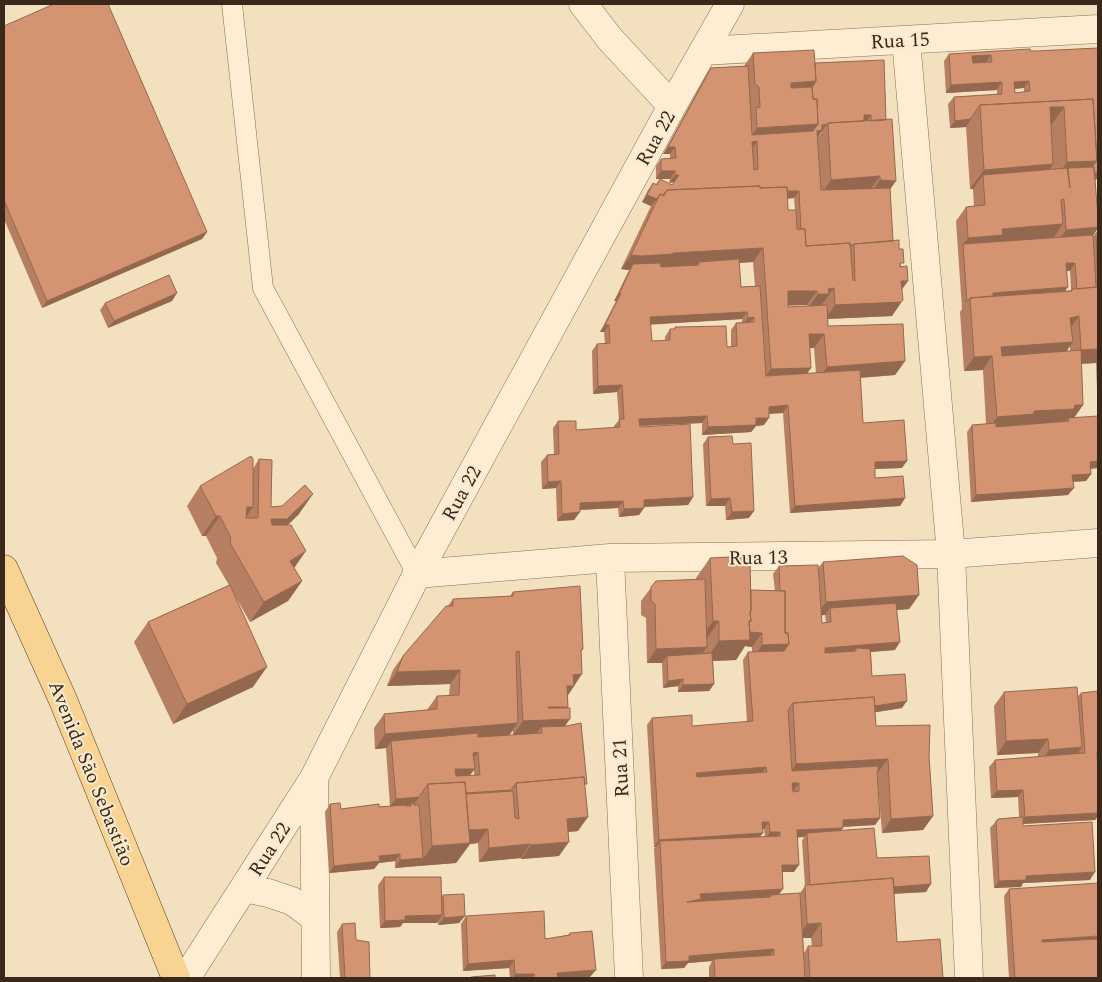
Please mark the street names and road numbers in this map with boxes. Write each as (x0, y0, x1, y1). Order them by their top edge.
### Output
street label: Rua 15 (870, 24, 930, 58)
street label: Rua 22 (628, 105, 683, 172)
street label: Rua 22 (434, 460, 489, 527)
street label: Rua 13 (728, 542, 788, 574)
street label: Avenida São Sebastião (40, 676, 142, 871)
street label: Rua 21 (604, 738, 638, 798)
street label: Rua 22 (241, 817, 299, 883)

